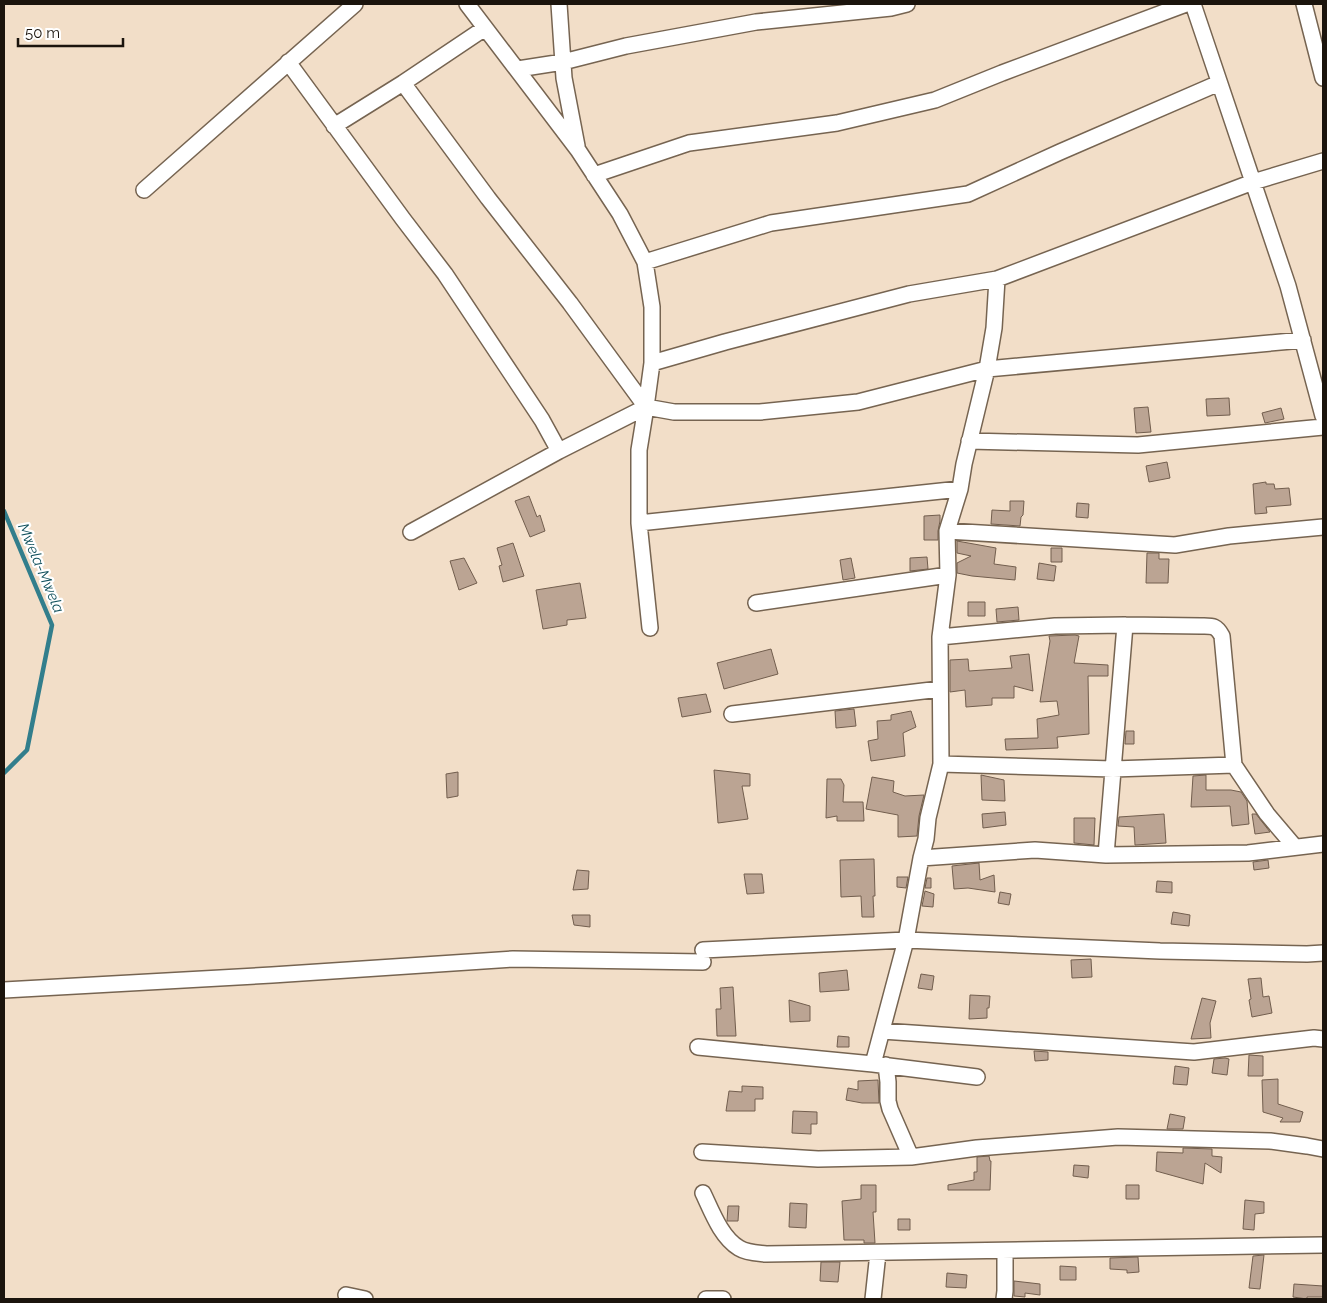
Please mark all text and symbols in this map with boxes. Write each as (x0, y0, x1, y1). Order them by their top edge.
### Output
scale bar (18, 15, 122, 47)
text: 50 m (25, 24, 60, 42)
water label: Mwela-Mwela (14, 521, 68, 616)

